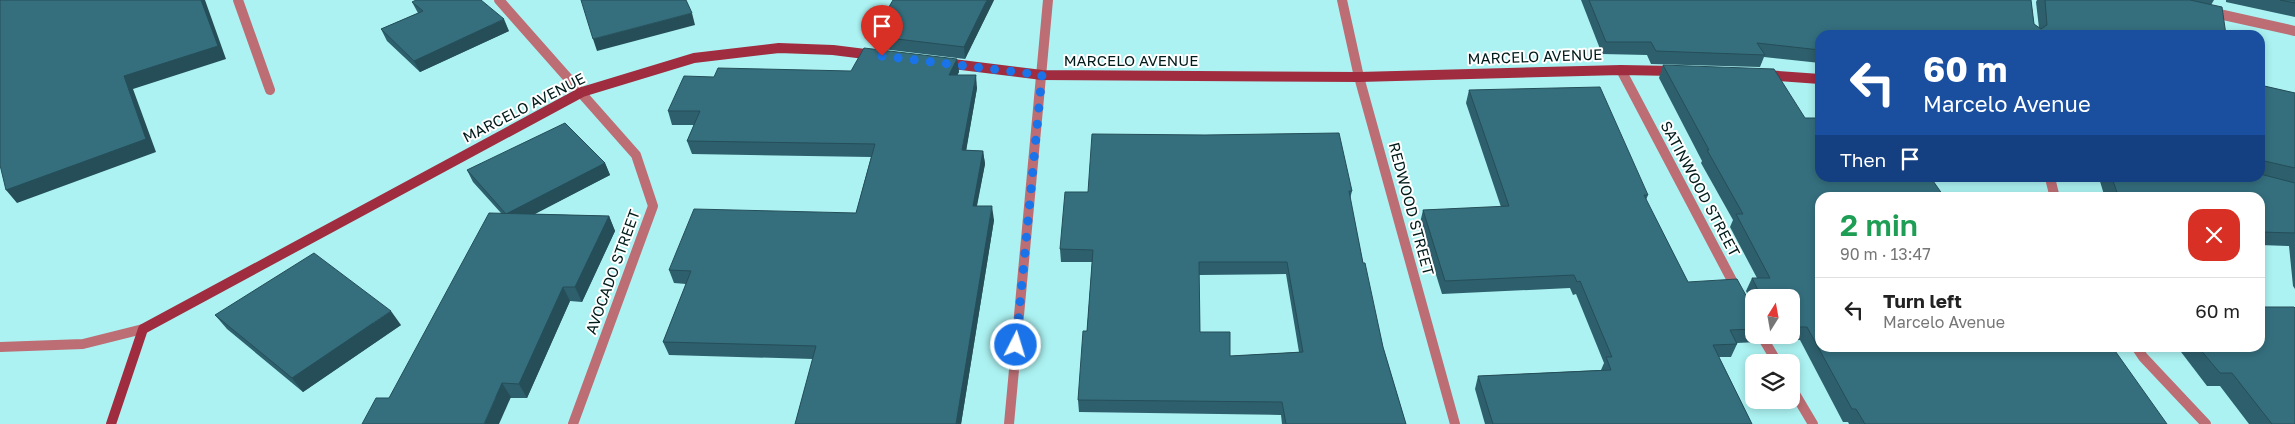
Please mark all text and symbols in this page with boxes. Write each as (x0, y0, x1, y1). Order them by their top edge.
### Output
pin (861, 5, 903, 56)
icon: arrive (868, 12, 896, 40)
street label: MARCELO AVENUE (1467, 45, 1603, 67)
text: 60 m (1923, 48, 2007, 90)
icon: left (1840, 50, 1905, 115)
street label: MARCELO AVENUE (1064, 51, 1198, 69)
street label: MARCELO AVENUE (459, 69, 588, 146)
text: Marcelo Avenue (1923, 90, 2091, 117)
street label: SATINWOOD STREET (1657, 118, 1744, 259)
street label: REDWOOD STREET (1386, 140, 1438, 277)
icon: arrive (1896, 145, 1924, 173)
text: Then (1840, 148, 1886, 171)
street label: AVOCADO STREET (581, 207, 643, 337)
text: 2 min (1840, 207, 1918, 243)
button: close (2188, 209, 2240, 261)
text: 90 m · 13:47 (1840, 244, 1931, 264)
north arrow (1745, 289, 1800, 344)
map controls (1745, 289, 1800, 409)
text: Turn left (1883, 289, 1962, 312)
icon: left (1840, 296, 1868, 324)
text: 60 m (2195, 299, 2240, 322)
text: Marcelo Avenue (1883, 312, 2005, 332)
position arrow (989, 318, 1041, 370)
button: layers (1745, 354, 1800, 409)

